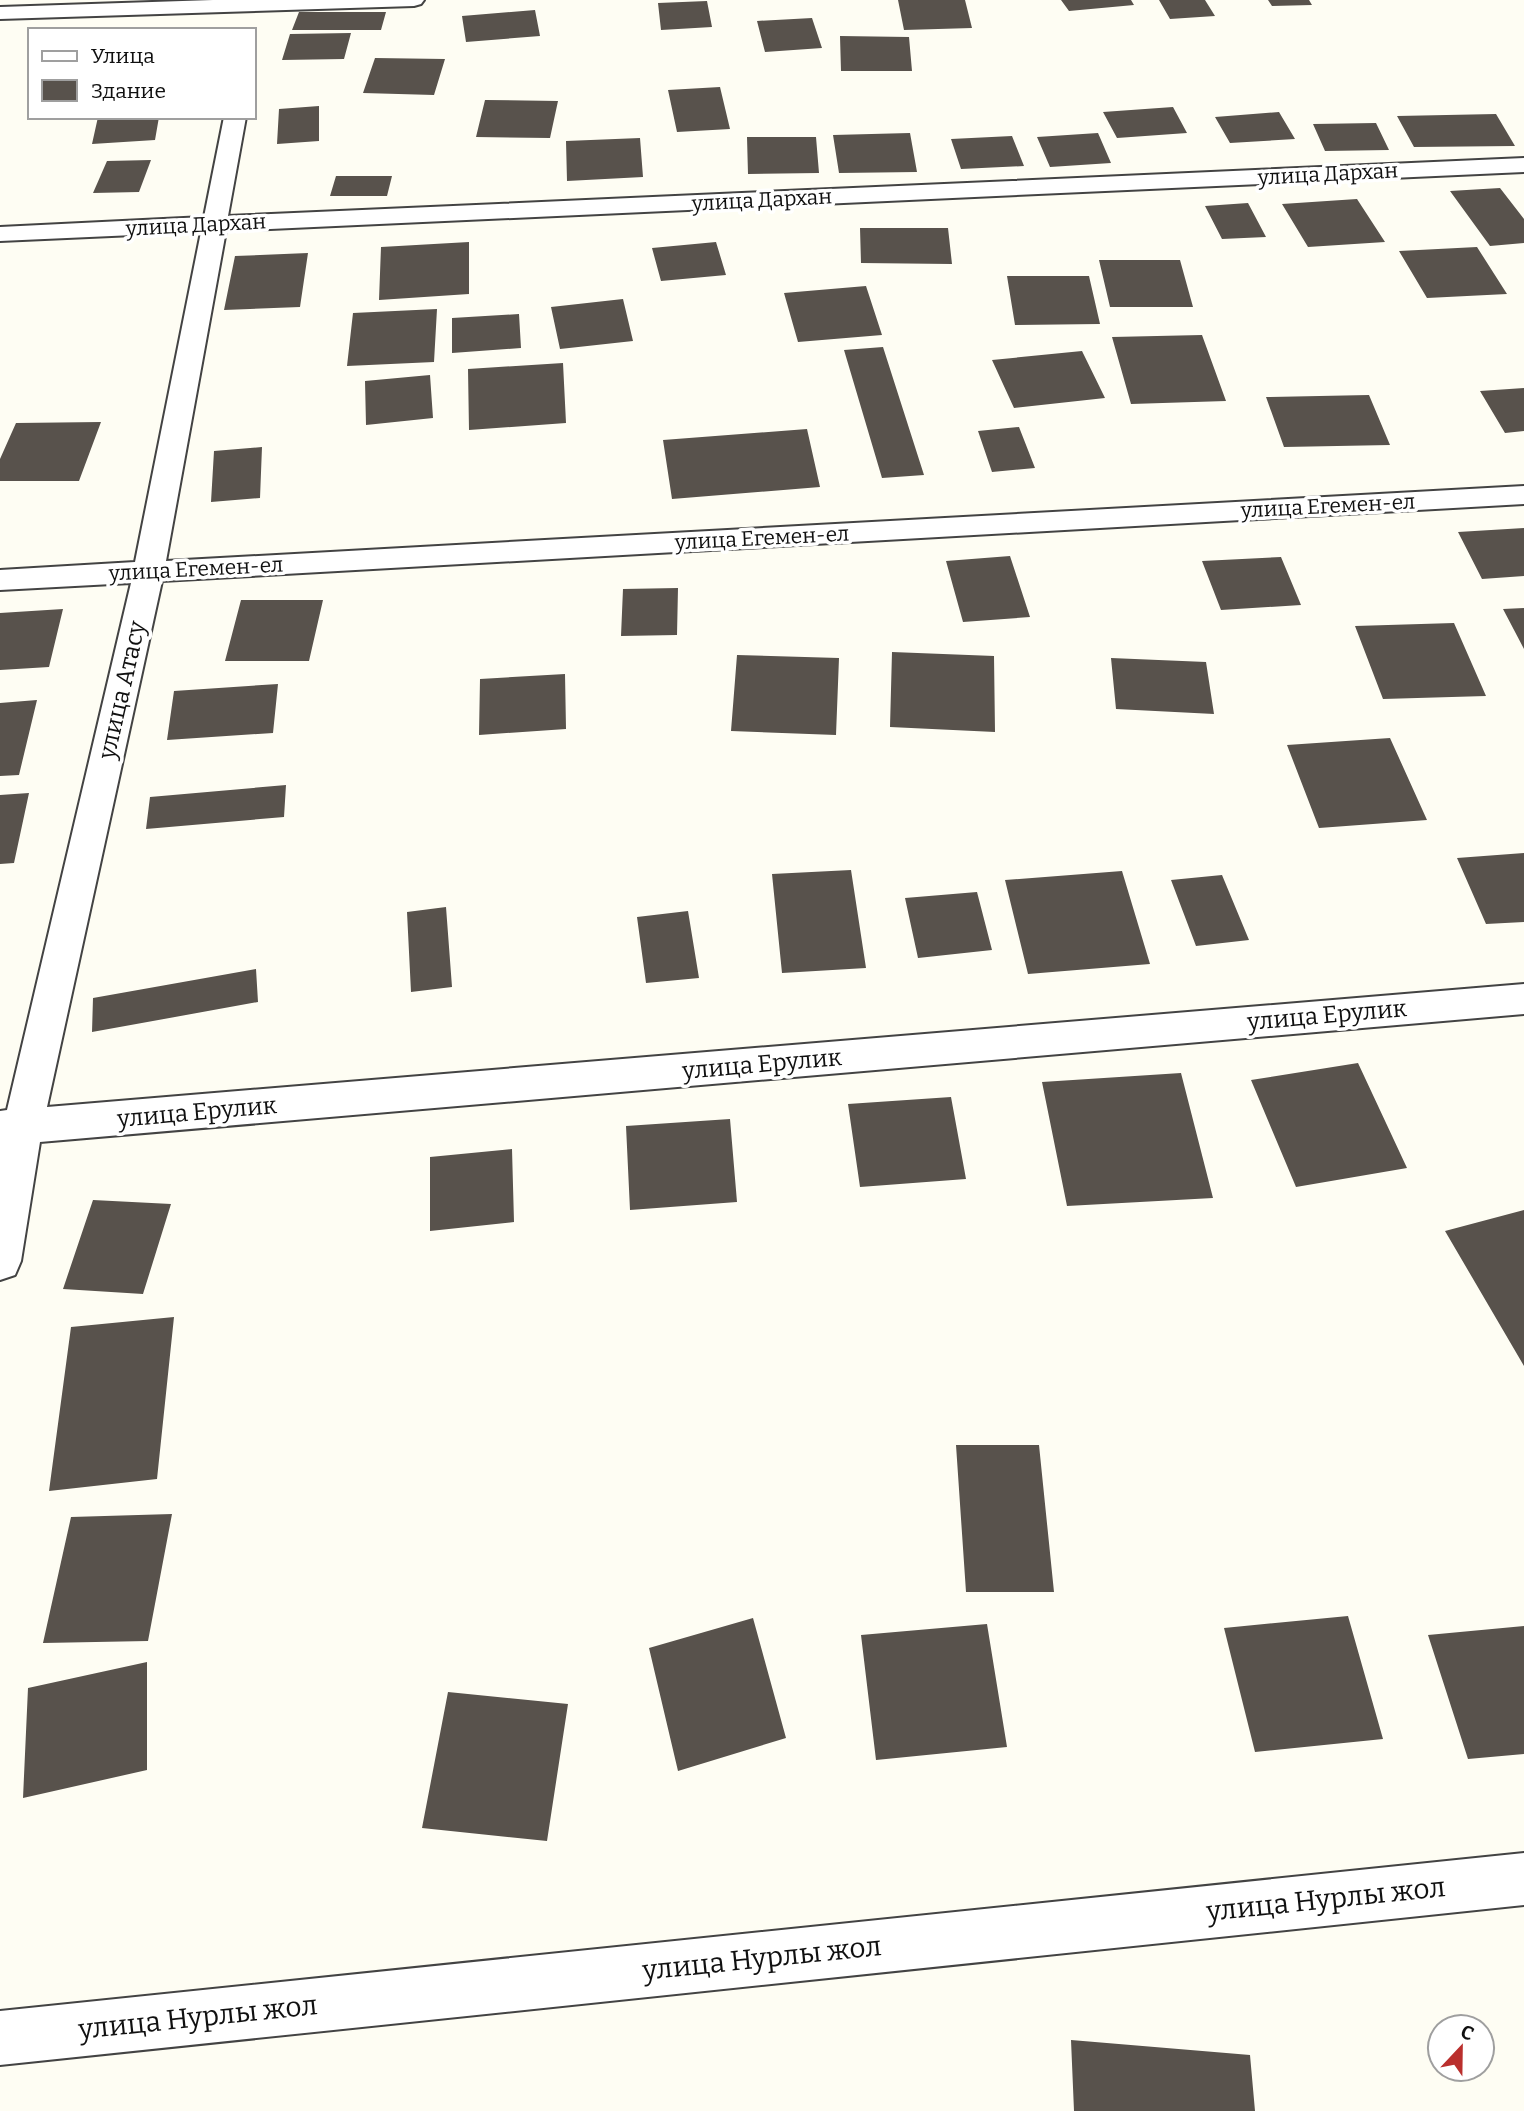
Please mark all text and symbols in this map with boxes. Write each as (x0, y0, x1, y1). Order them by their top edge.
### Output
legend (28, 28, 256, 119)
text: Улица (91, 43, 155, 69)
text: Здание (91, 78, 166, 104)
street label: улица Дархан (1256, 157, 1399, 191)
street label: улица Дархан (690, 183, 833, 217)
street label: улица Дархан (124, 208, 267, 242)
street label: улица Егемен-ел (1239, 488, 1416, 524)
street label: улица Егемен-ел (673, 520, 850, 556)
street label: улица Егемен-ел (107, 551, 284, 587)
street label: улица Атасу (92, 618, 152, 763)
street label: улица Ерулик (1245, 994, 1408, 1036)
street label: улица Ерулик (680, 1043, 843, 1085)
street label: улица Ерулик (115, 1091, 278, 1133)
street label: улица Нурлы жол (1204, 1870, 1447, 1928)
street label: улица Нурлы жол (640, 1929, 883, 1987)
street label: улица Нурлы жол (76, 1988, 319, 2046)
north arrow (1426, 2013, 1496, 2083)
text: С (1457, 2020, 1477, 2046)

